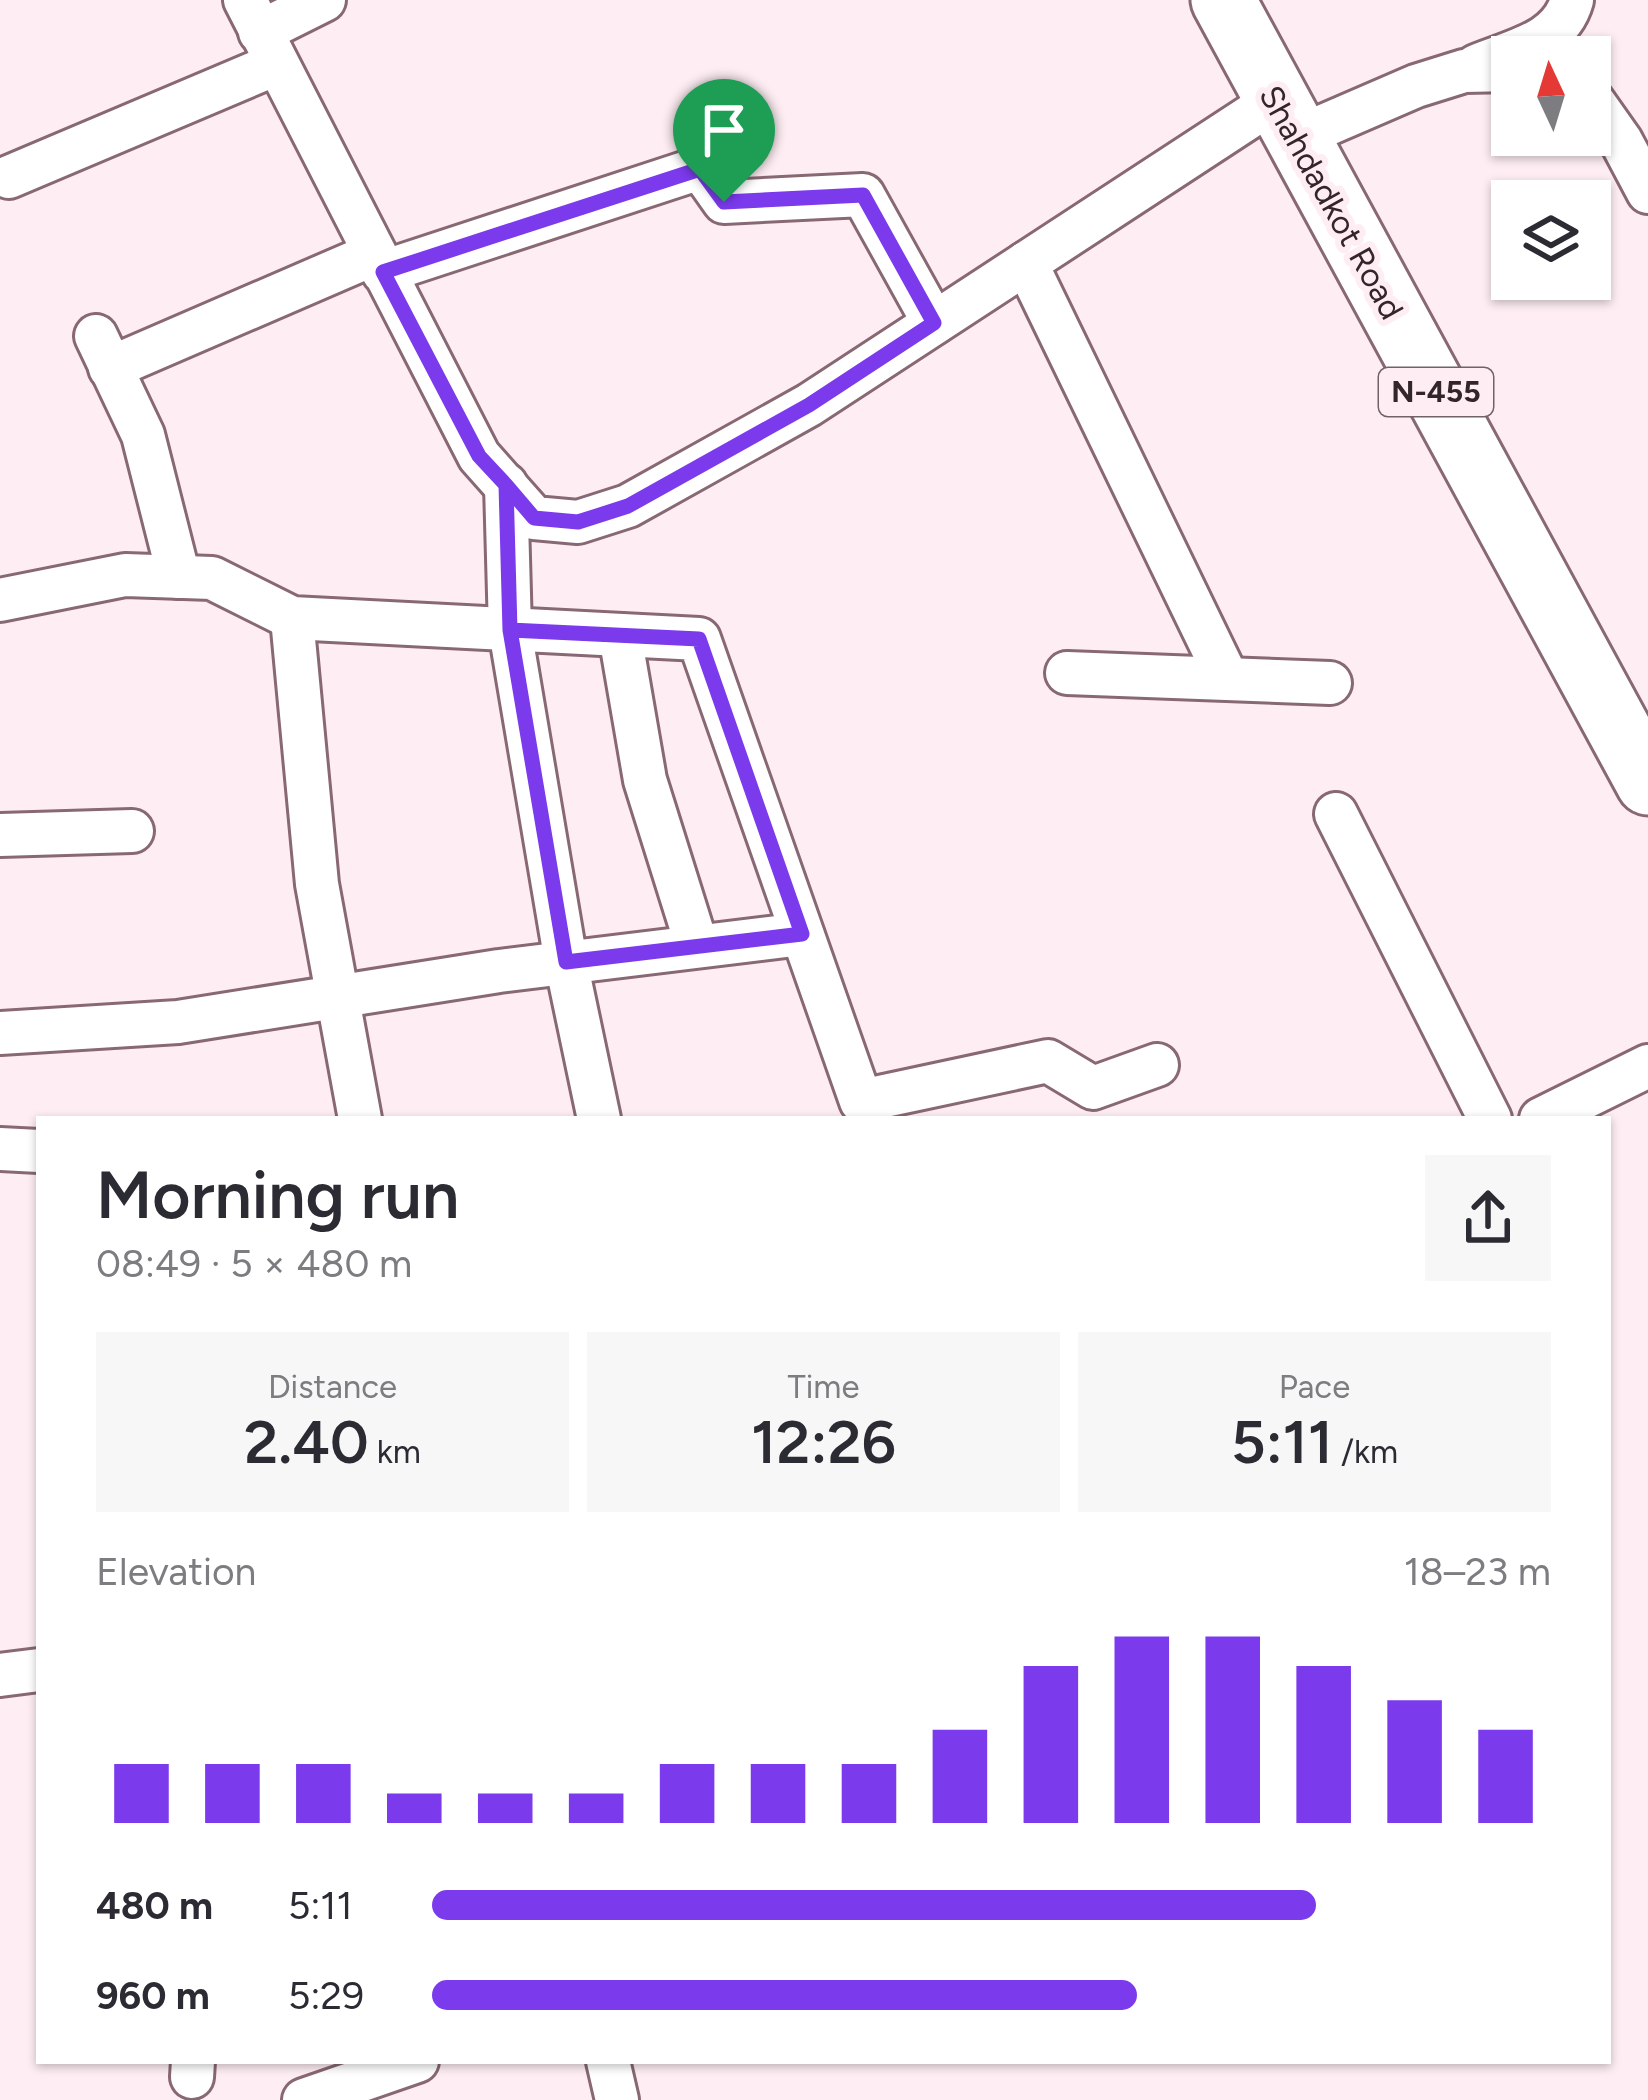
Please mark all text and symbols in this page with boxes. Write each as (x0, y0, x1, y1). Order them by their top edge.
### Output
north arrow (1491, 36, 1611, 156)
map controls (1491, 36, 1611, 300)
pin (673, 79, 775, 202)
street label: Shahdadkot Road (1251, 79, 1412, 326)
icon: arrive (691, 97, 757, 163)
button: layers (1491, 180, 1611, 300)
road number: N-455 (1379, 368, 1493, 416)
text: Morning run (96, 1155, 459, 1235)
button: share (1425, 1155, 1551, 1281)
text: 08:49 · 5 × 480 m (96, 1240, 412, 1287)
text: Distance (268, 1367, 397, 1406)
text: Time (788, 1367, 859, 1406)
text: Pace (1279, 1367, 1350, 1406)
text: 2.40 (244, 1406, 369, 1478)
text: 12:26 (751, 1406, 896, 1478)
text: 5:11 (1231, 1406, 1333, 1478)
text: km (369, 1432, 421, 1471)
text: /km (1333, 1432, 1398, 1471)
text: Elevation (96, 1548, 256, 1595)
text: 18–23 m (1404, 1548, 1551, 1595)
text: 480 m (96, 1882, 213, 1929)
text: 5:11 (288, 1882, 353, 1929)
text: 960 m (96, 1972, 210, 2019)
text: 5:29 (288, 1972, 364, 2019)

